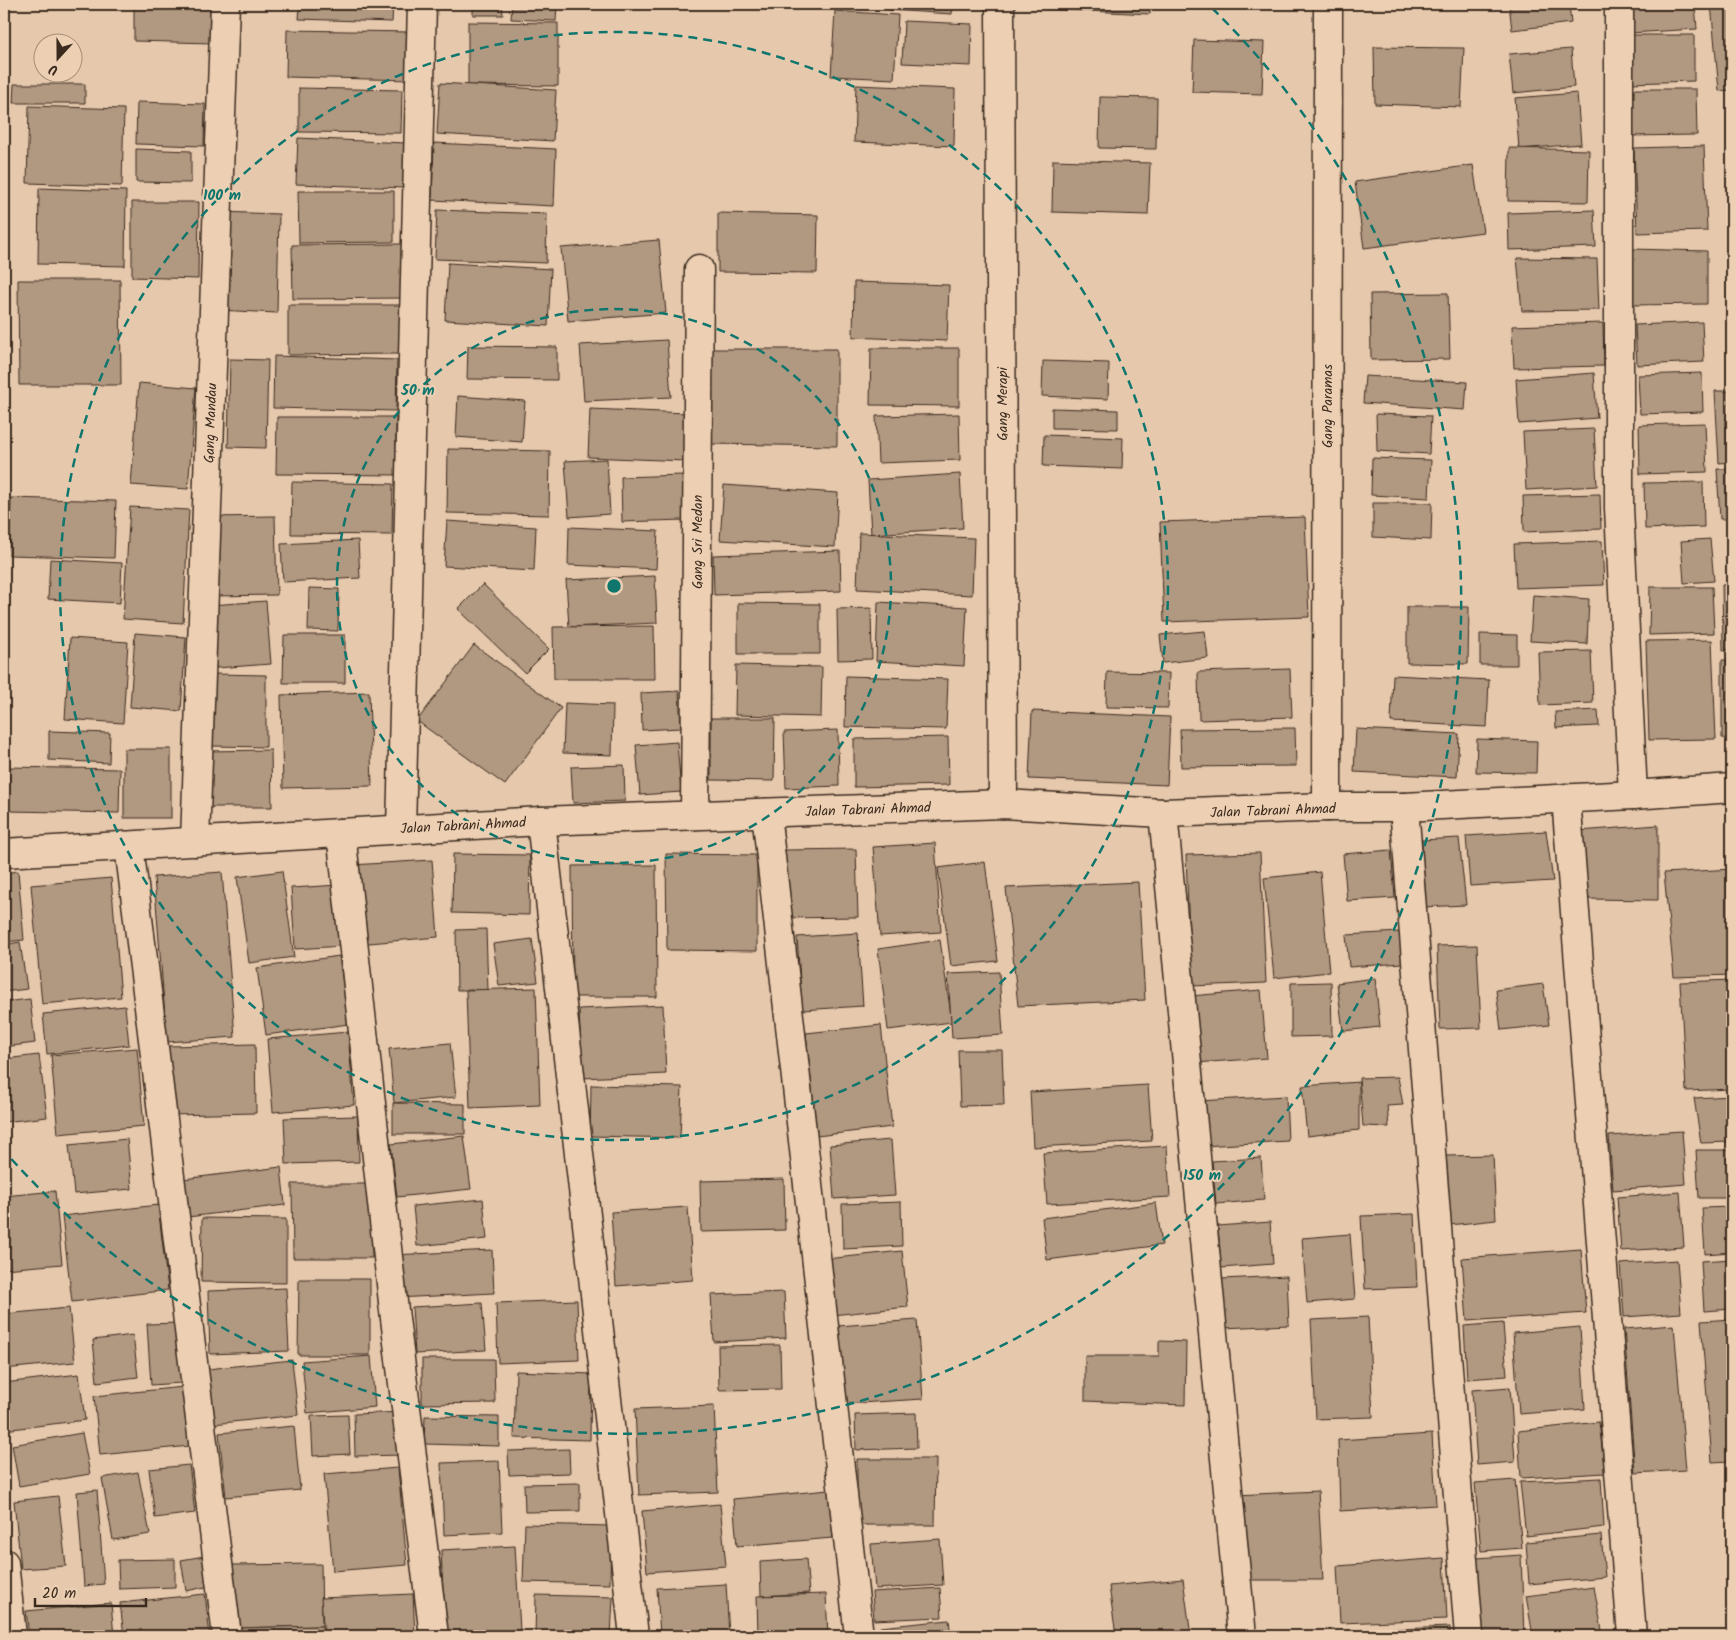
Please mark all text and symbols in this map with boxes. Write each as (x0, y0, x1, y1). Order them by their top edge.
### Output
north arrow (32, 32, 82, 82)
text: U (45, 57, 62, 81)
text: 100 m (203, 184, 241, 208)
street label: Gang Paramas (1317, 364, 1339, 448)
street label: Gang Merapi (992, 367, 1014, 441)
text: 50 m (400, 379, 435, 403)
street label: Gang Mandau (199, 382, 223, 464)
street label: Gang Sri Medan (687, 495, 709, 589)
centre of rings (605, 577, 623, 595)
street label: Jalan Tabrani Ahmad (805, 797, 932, 823)
street label: Jalan Tabrani Ahmad (1210, 798, 1337, 824)
street label: Jalan Tabrani Ahmad (400, 812, 528, 840)
text: 150 m (1183, 1164, 1221, 1188)
scale bar (35, 1575, 146, 1607)
text: 20 m (42, 1582, 76, 1606)

